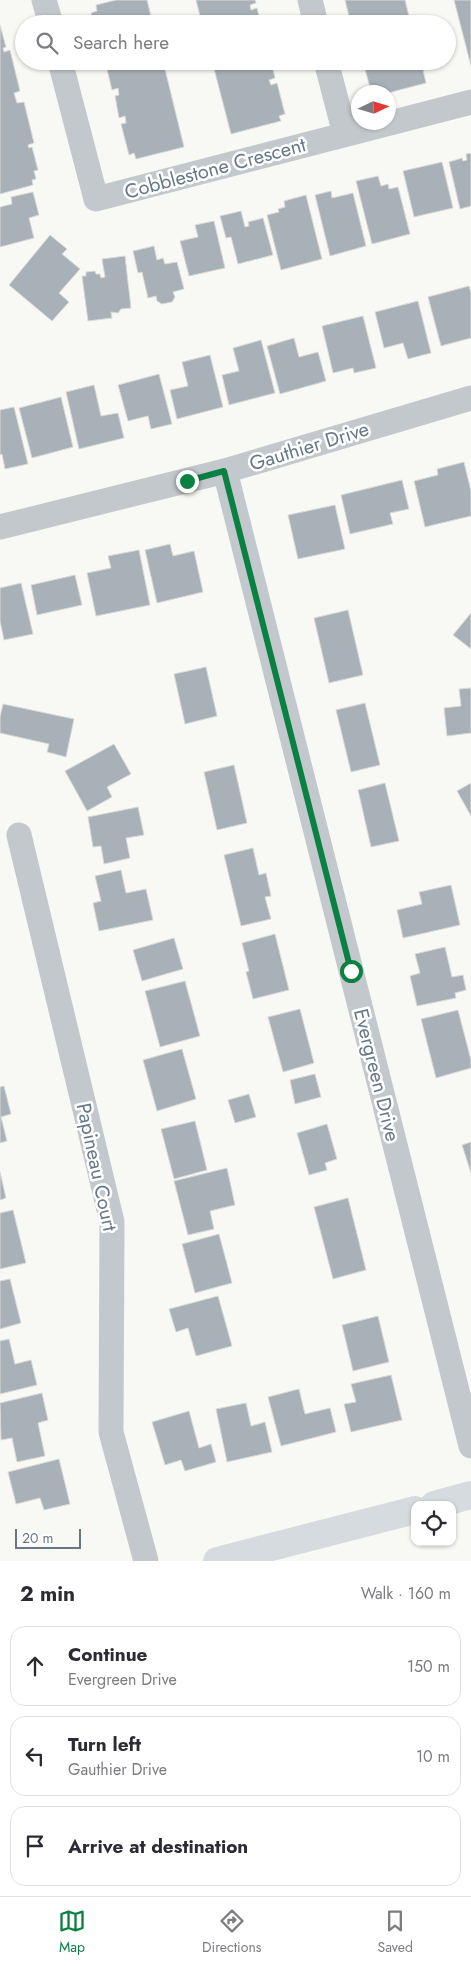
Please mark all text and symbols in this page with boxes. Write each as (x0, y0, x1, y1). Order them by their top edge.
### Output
search box (15, 15, 456, 70)
icon: search (33, 29, 61, 57)
text: Search here (73, 29, 169, 56)
north arrow (351, 85, 396, 130)
street label: Cobblestone Crescent (121, 130, 309, 207)
street label: Gauthier Drive (246, 415, 373, 478)
route end (176, 470, 199, 493)
route start (340, 960, 363, 983)
street label: Evergreen Drive (346, 1006, 407, 1145)
street label: Papineau Court (69, 1100, 124, 1234)
map controls (411, 1501, 456, 1546)
button: locate (411, 1501, 456, 1546)
scale bar (15, 1526, 81, 1549)
text: 20 m (22, 1528, 54, 1548)
text: 2 min (20, 1579, 75, 1609)
text: Walk · 160 m (361, 1582, 451, 1605)
text: Continue (68, 1641, 147, 1668)
icon: ahead (21, 1652, 49, 1680)
text: 150 m (407, 1655, 450, 1678)
text: Evergreen Drive (68, 1668, 177, 1691)
text: Turn left (68, 1731, 141, 1758)
icon: left (21, 1742, 49, 1770)
text: 10 m (416, 1745, 450, 1768)
text: Gauthier Drive (68, 1758, 167, 1781)
icon: arrive (21, 1832, 49, 1860)
text: Arrive at destination (68, 1833, 248, 1860)
tab: Map (58, 1907, 86, 1957)
tab: Directions (202, 1907, 261, 1957)
tab: Saved (377, 1907, 413, 1957)

